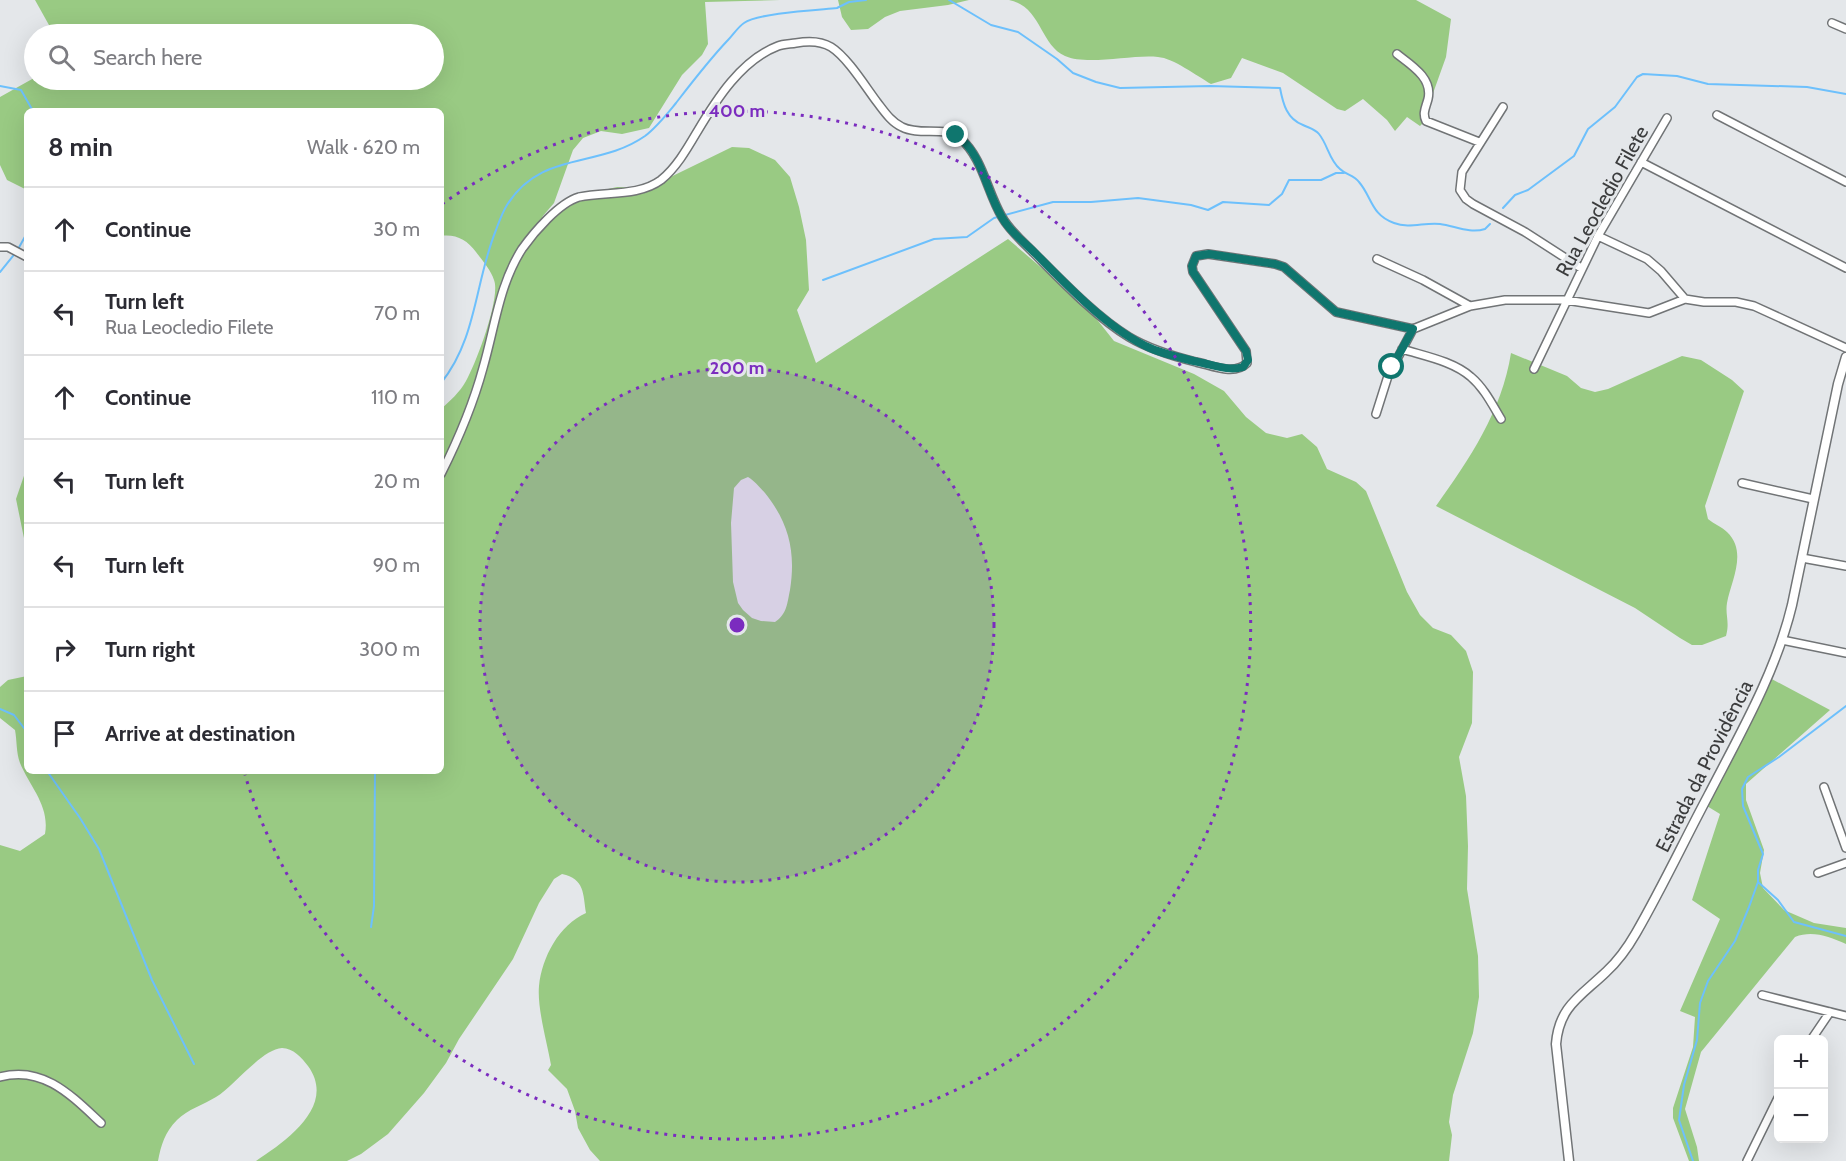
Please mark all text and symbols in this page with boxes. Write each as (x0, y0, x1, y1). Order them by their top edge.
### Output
search box (24, 24, 444, 90)
icon: search (45, 41, 78, 74)
text: Search here (93, 44, 202, 71)
text: 400 m (709, 100, 765, 122)
route end (942, 121, 968, 147)
street label: Rua Leocledio Filete (1551, 121, 1653, 281)
text: 8 min (48, 131, 113, 163)
text: Walk · 620 m (307, 135, 420, 159)
icon: ahead (48, 213, 81, 246)
text: Continue (105, 216, 191, 243)
text: 30 m (373, 217, 420, 241)
text: Turn left (105, 288, 184, 315)
icon: left (48, 297, 81, 330)
text: 70 m (374, 301, 420, 325)
text: Rua Leocledio Filete (105, 315, 274, 339)
route start (1378, 353, 1404, 379)
text: 200 m (710, 357, 764, 379)
icon: ahead (48, 381, 81, 414)
text: Continue (105, 384, 191, 411)
text: 110 m (371, 385, 420, 409)
icon: left (48, 465, 81, 498)
text: Turn left (105, 468, 184, 495)
text: 20 m (374, 469, 420, 493)
icon: left (48, 549, 81, 582)
text: Turn left (105, 552, 184, 579)
text: 90 m (373, 553, 420, 577)
centre of rings (727, 615, 747, 635)
icon: right (48, 633, 81, 666)
text: Turn right (105, 636, 195, 663)
text: 300 m (359, 637, 420, 661)
street label: Estrada da Providência (1650, 676, 1758, 856)
icon: arrive (48, 717, 81, 750)
text: Arrive at destination (105, 720, 295, 747)
map controls (1774, 1035, 1828, 1143)
button: + (1774, 1035, 1828, 1089)
button: − (1774, 1089, 1828, 1143)

